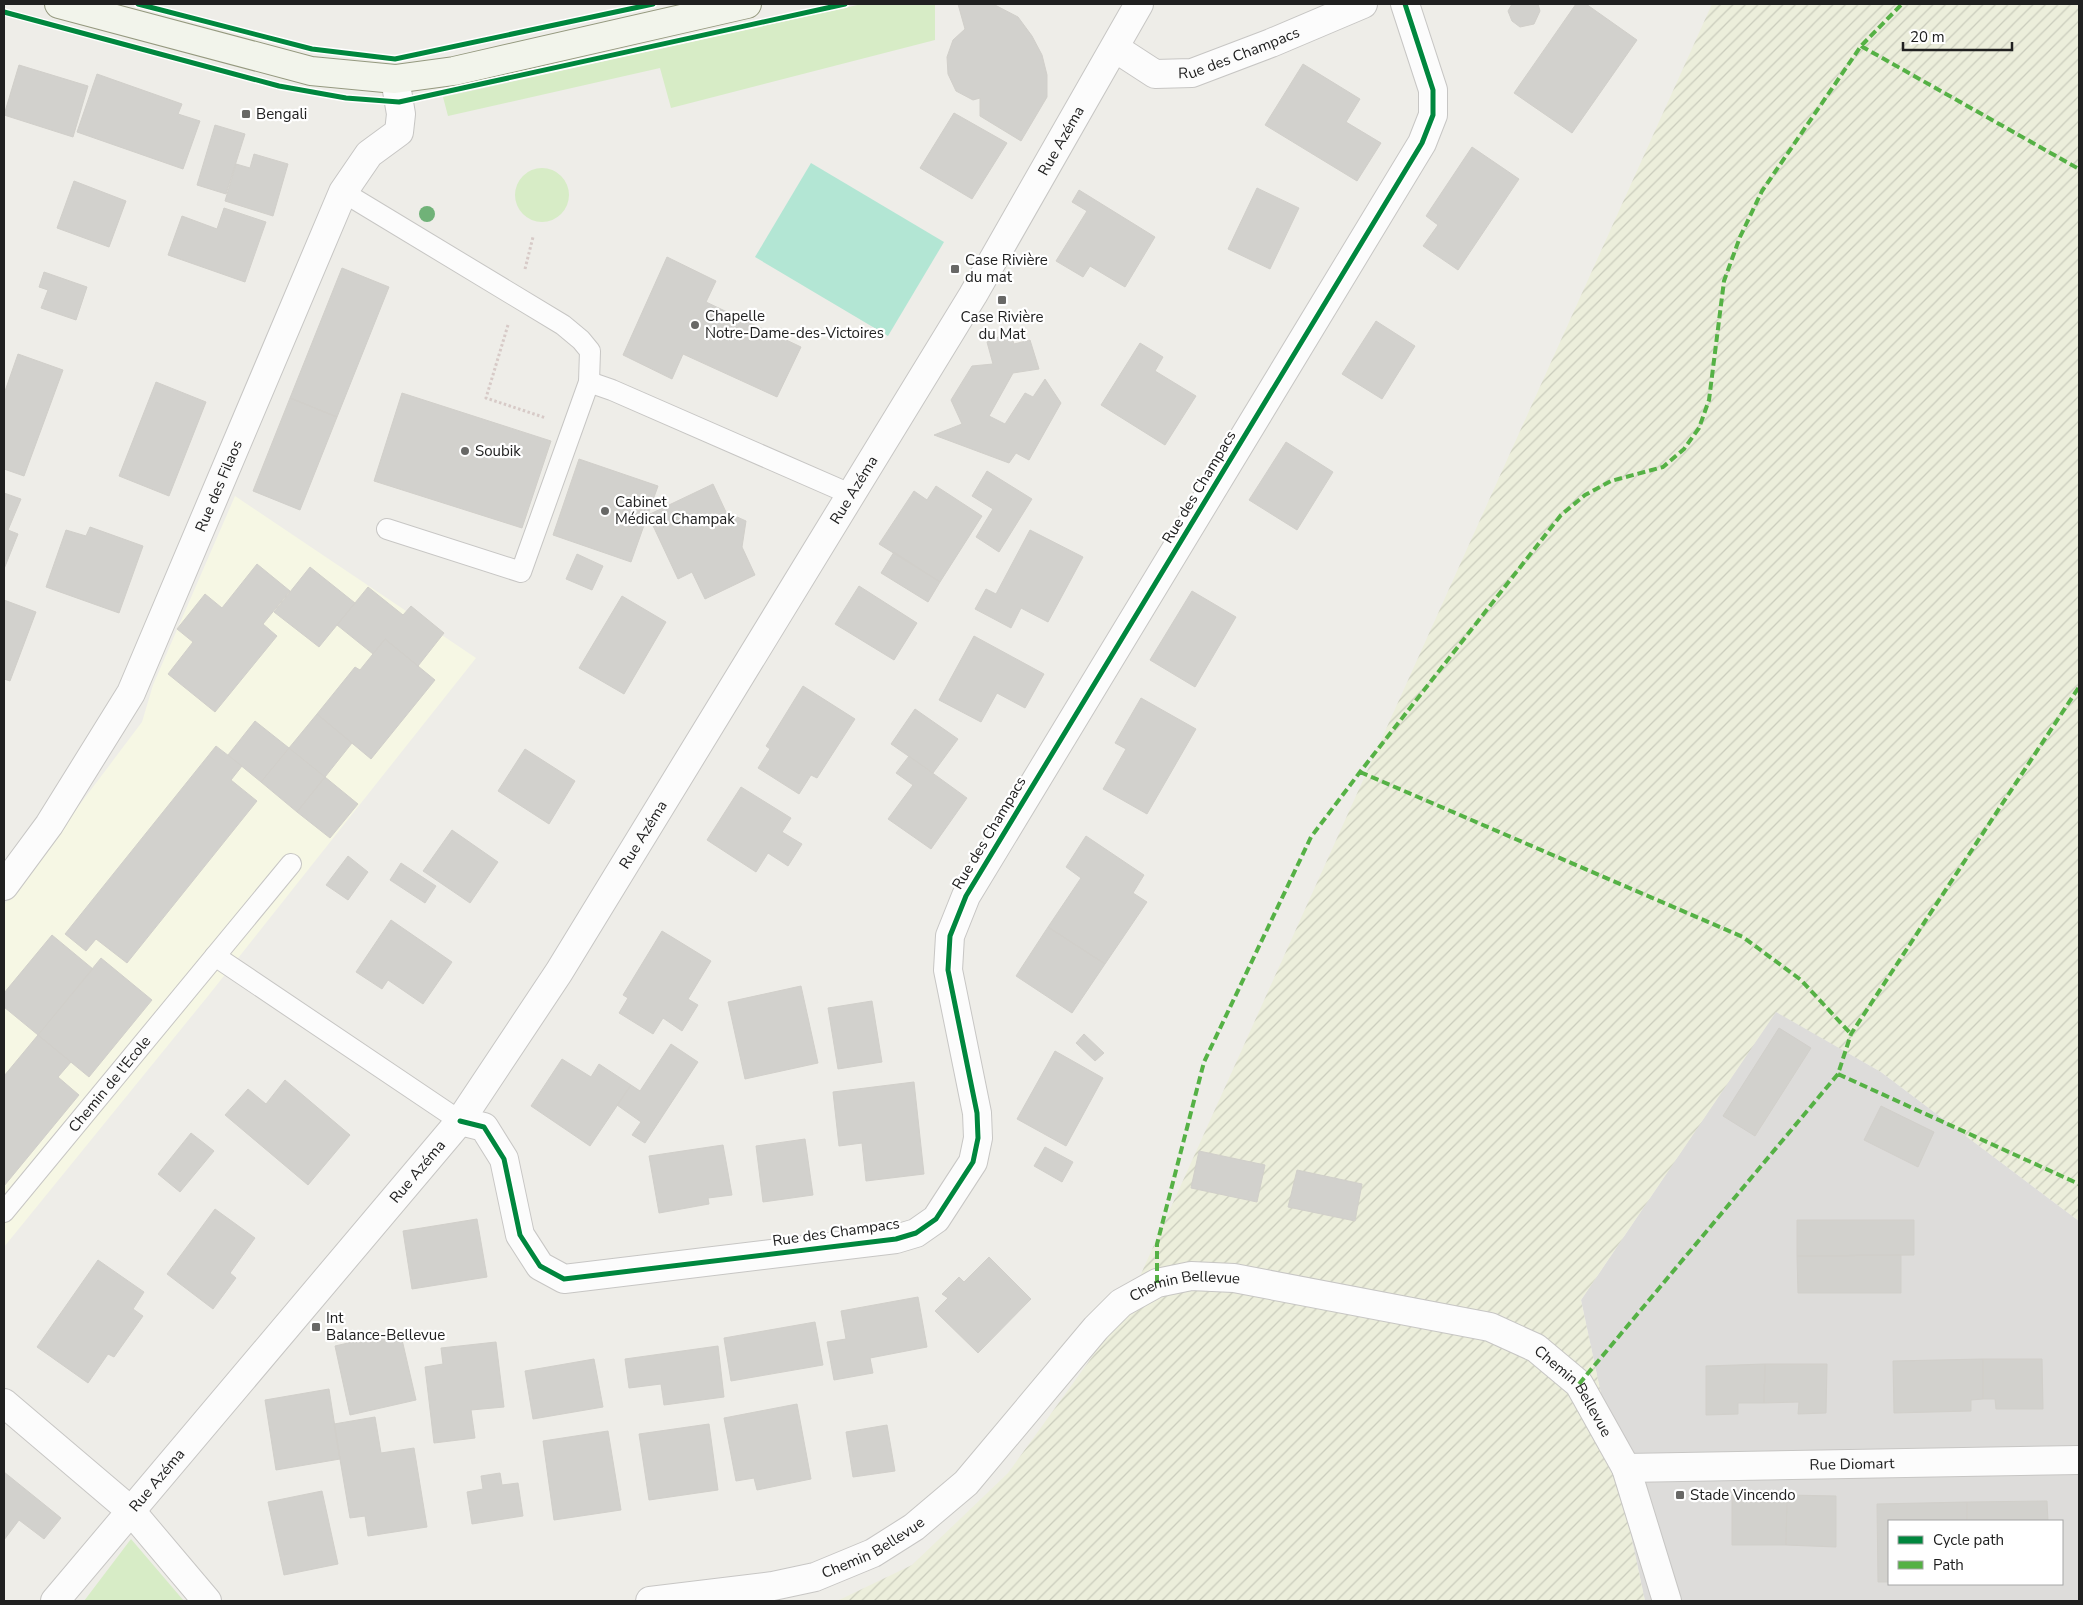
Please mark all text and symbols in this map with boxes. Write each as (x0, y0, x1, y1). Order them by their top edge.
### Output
scale bar (1903, 20, 2012, 52)
street label: Rue des Champacs (1178, 22, 1303, 84)
text: 20 m (1910, 27, 1945, 47)
street label: Rue Azéma (1033, 102, 1089, 179)
place label: Bengali (256, 104, 307, 124)
marker: Bengali (240, 108, 252, 120)
place label: Case Rivière du mat (965, 250, 1048, 287)
marker: Case Rivière du mat (949, 263, 961, 275)
marker: Case Rivière du Mat (996, 294, 1008, 306)
place label: Chapelle Notre-Dame-des-Victoires (705, 306, 884, 343)
place label: Case Rivière du Mat (961, 307, 1043, 344)
marker: Chapelle Notre-Dame-des-Victoires (689, 319, 701, 331)
street label: Rue des Champacs (1157, 427, 1241, 547)
street label: Rue des Filaos (190, 437, 247, 535)
place label: Soubik (475, 441, 521, 461)
marker: Soubik (459, 445, 471, 457)
street label: Rue Azéma (825, 452, 882, 528)
place label: Cabinet Médical Champak (615, 492, 735, 529)
marker: Cabinet Médical Champak (599, 505, 611, 517)
street label: Rue des Champacs (947, 773, 1031, 893)
street label: Rue Azéma (614, 797, 672, 873)
street label: Chemin de l'Ecole (64, 1032, 155, 1136)
street label: Rue Azéma (385, 1136, 450, 1207)
street label: Rue des Champacs (771, 1213, 901, 1251)
street label: Chemin Bellevue (1126, 1266, 1242, 1306)
place label: Int Balance-Bellevue (326, 1308, 445, 1345)
marker: Int Balance-Bellevue (310, 1321, 322, 1333)
street label: Chemin Bellevue (1530, 1341, 1617, 1440)
street label: Rue Azéma (124, 1444, 189, 1516)
street label: Rue Diomart (1809, 1453, 1895, 1475)
place label: Stade Vincendo (1690, 1485, 1796, 1505)
marker: Stade Vincendo (1674, 1489, 1686, 1501)
street label: Chemin Bellevue (819, 1512, 929, 1583)
legend (1888, 1520, 2063, 1585)
text: Cycle path (1933, 1530, 2004, 1550)
text: Path (1933, 1555, 1964, 1575)

